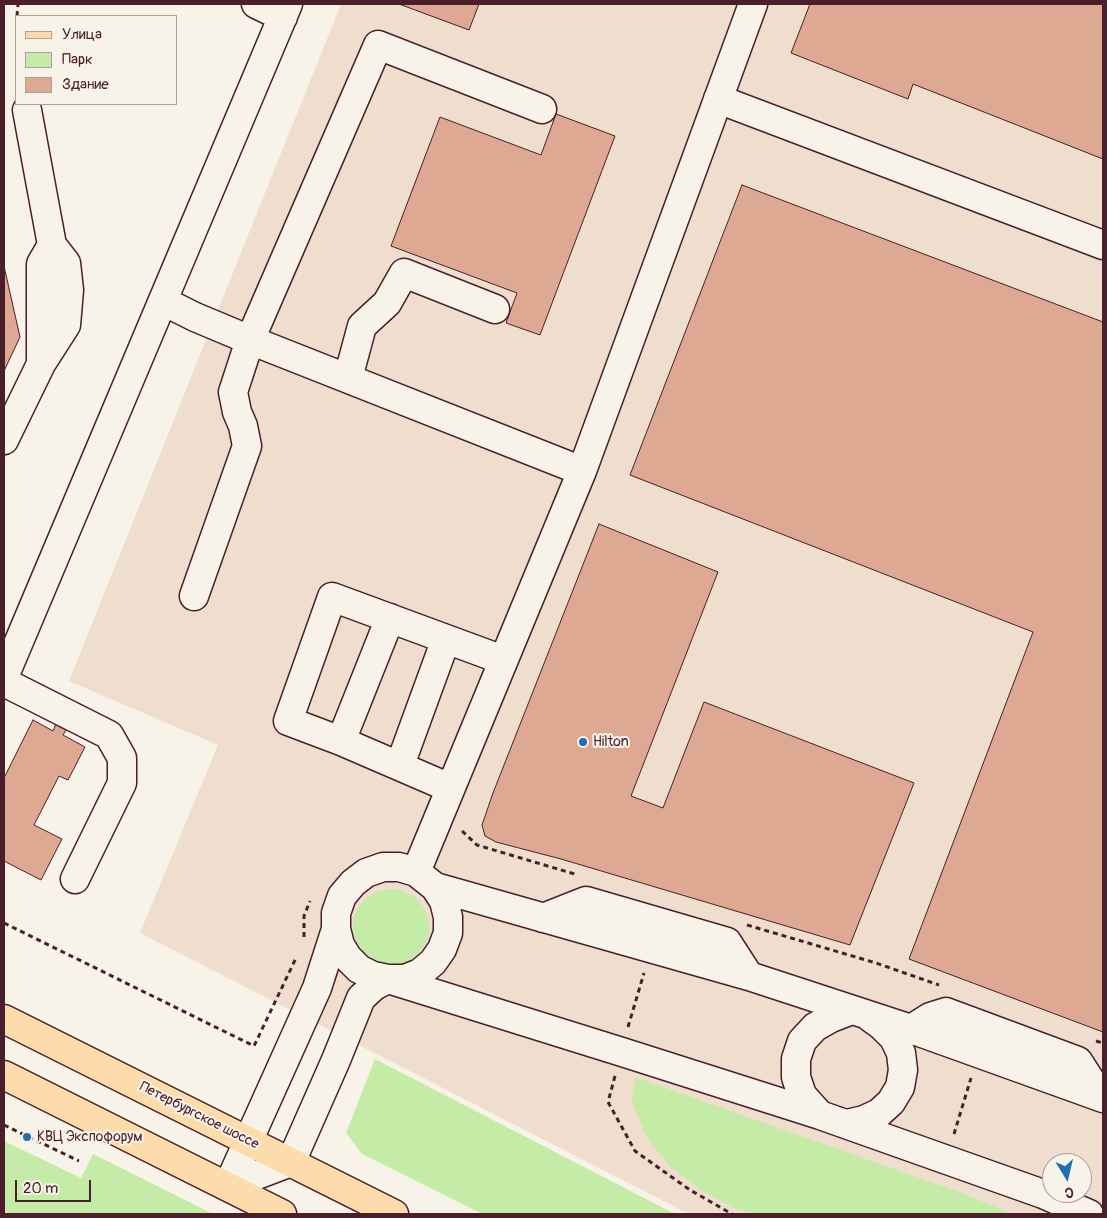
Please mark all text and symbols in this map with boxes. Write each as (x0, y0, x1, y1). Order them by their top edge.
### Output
legend (15, 15, 178, 105)
text: Улица (62, 25, 102, 44)
text: Парк (62, 50, 93, 69)
text: Здание (62, 75, 109, 94)
place label: Hilton (593, 734, 629, 750)
marker: Hilton (577, 736, 589, 748)
street label: Петербургское шоссе (137, 1079, 261, 1153)
place label: КВЦ Экспофорум (37, 1129, 143, 1145)
marker: КВЦ Экспофорум (21, 1131, 33, 1143)
north arrow (1042, 1153, 1092, 1203)
scale bar (18, 1170, 94, 1202)
text: 20 m (23, 1179, 58, 1198)
text: С (1064, 1183, 1075, 1201)

